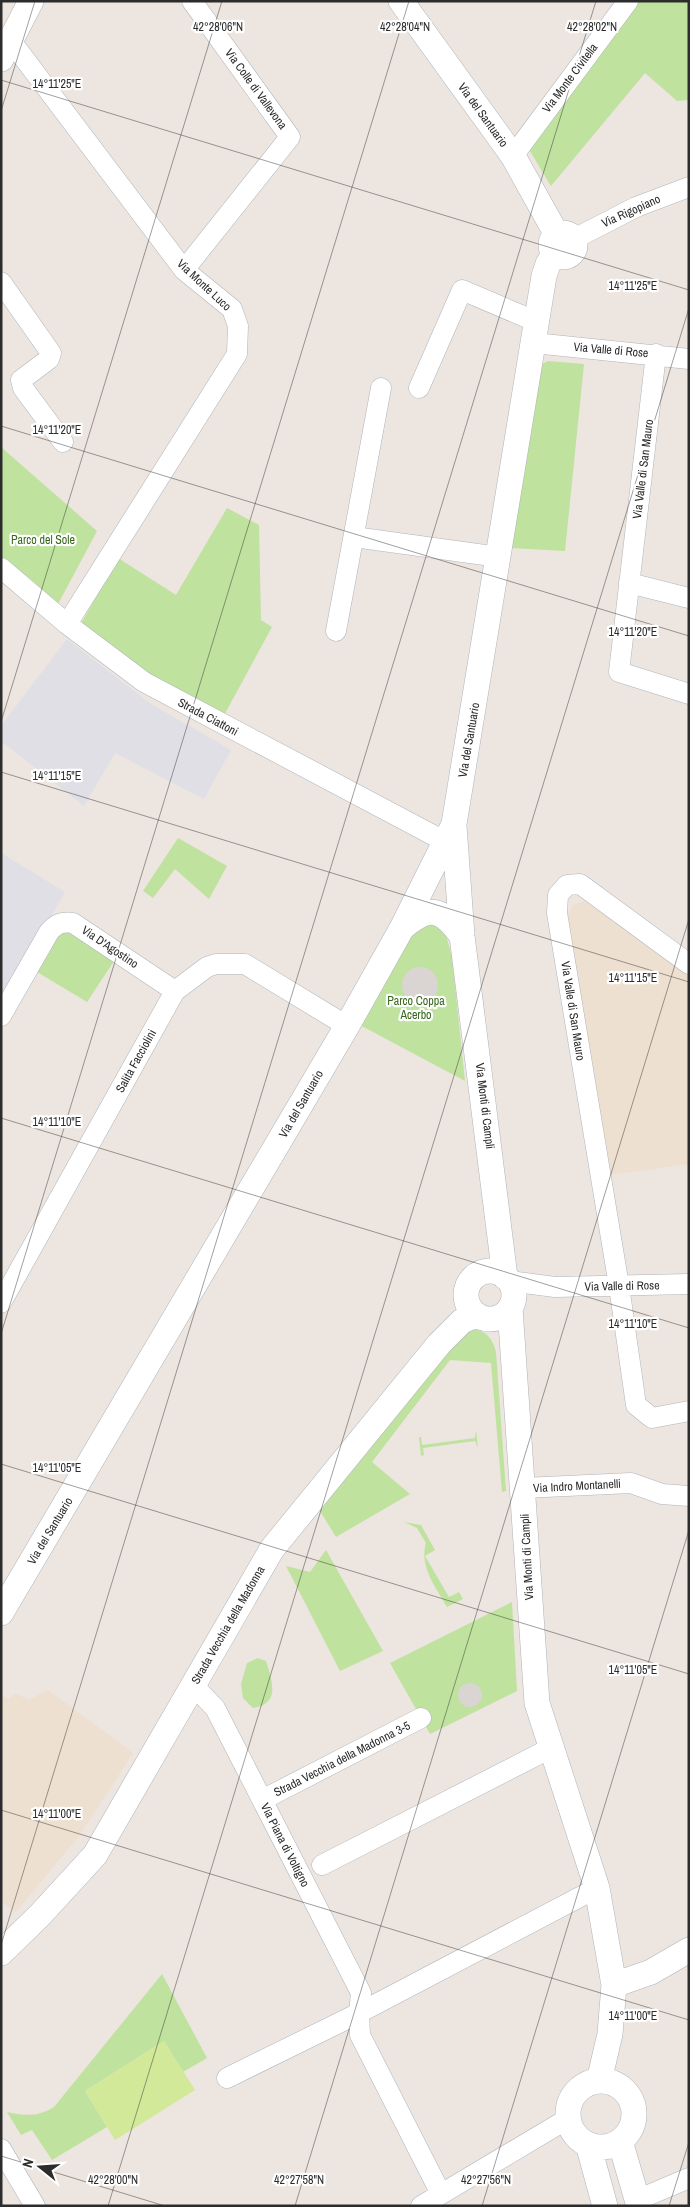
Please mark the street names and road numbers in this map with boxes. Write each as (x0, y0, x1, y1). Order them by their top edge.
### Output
street label: Via Monte Civitella (539, 40, 602, 116)
street label: Via Colle di Vallevona (221, 45, 291, 133)
street label: Via del Santuario (454, 80, 512, 150)
street label: Via Rigopiano (599, 191, 663, 231)
street label: Via Monte Luco (173, 256, 235, 314)
street label: Via Valle di Rose (573, 339, 649, 361)
street label: Via Valle di San Mauro (629, 418, 657, 520)
street label: Strada Ciattoni (175, 694, 241, 740)
street label: Via del Santuario (455, 701, 483, 779)
street label: Via D'Agostino (79, 922, 141, 972)
street label: Via Valle di San Mauro (557, 960, 589, 1062)
street label: Salita Facciolini (112, 1026, 160, 1096)
street label: Via Monti di Campli (472, 1062, 498, 1150)
street label: Via del Santuario (275, 1067, 327, 1141)
street label: Via Valle di Rose (584, 1277, 660, 1295)
street label: Via Indro Montanelli (533, 1476, 621, 1496)
street label: Via del Santuario (24, 1494, 76, 1568)
street label: Via Monti di Campli (517, 1513, 537, 1601)
street label: Strada Vecchia della Madonna (188, 1563, 269, 1687)
street label: Strada Vecchia della Madonna 3-5 (271, 1717, 413, 1800)
street label: Via Piana di Voltigno (257, 1800, 313, 1890)

